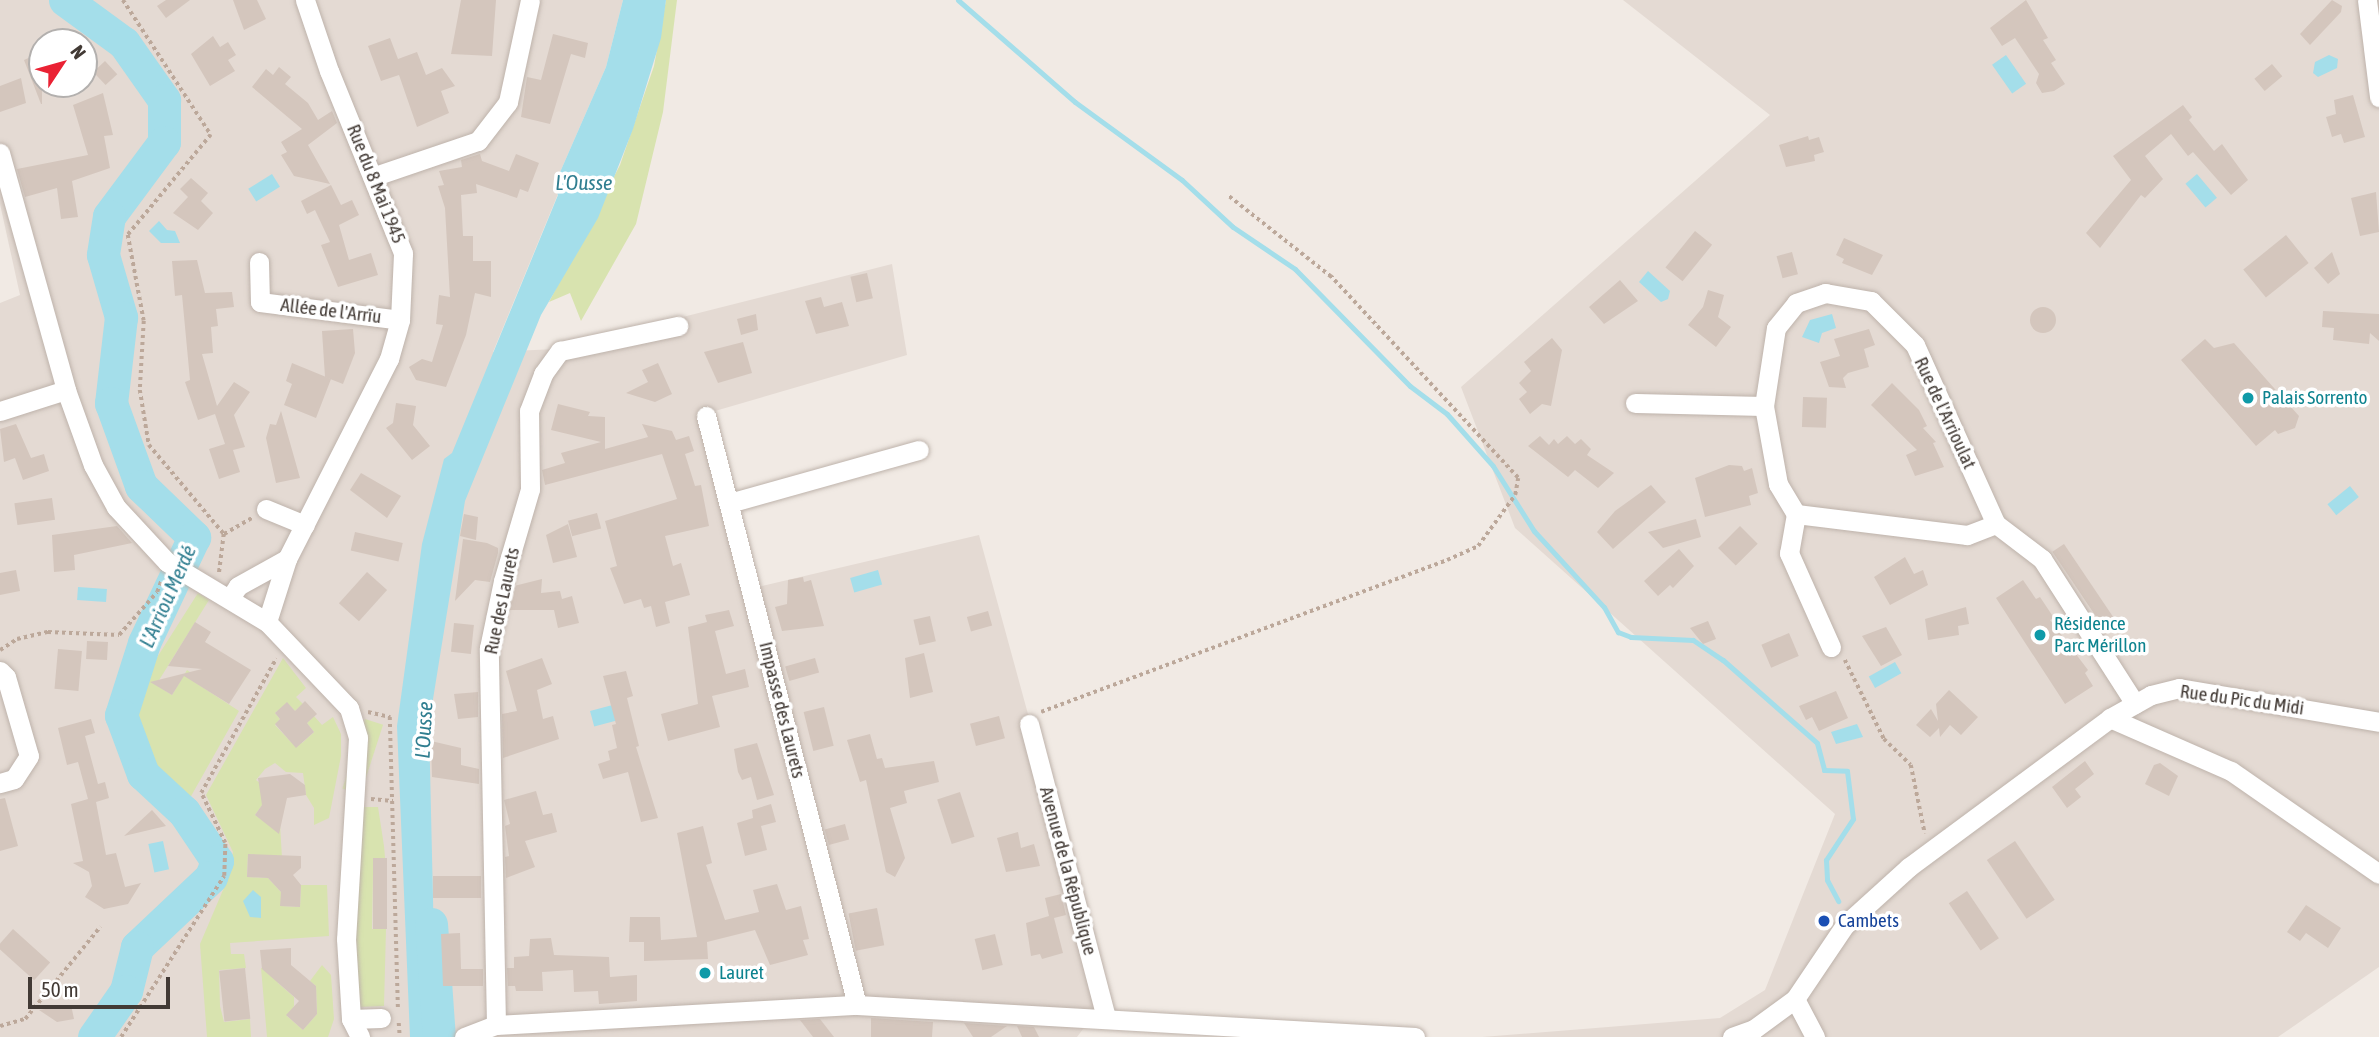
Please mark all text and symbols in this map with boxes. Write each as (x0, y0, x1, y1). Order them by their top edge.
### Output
north arrow (28, 28, 98, 98)
text: N (66, 41, 91, 63)
street label: Rue du 8 Mai 1945 (342, 121, 410, 247)
water label: L'Ousse (555, 169, 613, 195)
street label: Allée de l'Arrïu (279, 294, 383, 328)
street label: Rue de l'Arrioulat (1909, 354, 1981, 472)
place label: Palais Sorrento (2262, 387, 2367, 409)
marker: Palais Sorrento (2240, 390, 2256, 406)
water label: L'Arriou Merdé (133, 541, 201, 651)
street label: Rue des Laurets (480, 546, 524, 656)
place label: Résidence Parc Mérillon (2054, 613, 2146, 657)
marker: Résidence Parc Mérillon (2032, 627, 2048, 643)
street label: Impasse des Laurets (754, 639, 810, 781)
street label: Rue du Pic du Midi (2179, 680, 2305, 720)
water label: L'Ousse (409, 701, 437, 759)
street label: Avenue de la République (1035, 784, 1101, 958)
place label: Cambets (1838, 910, 1899, 932)
marker: Cambets (1816, 913, 1832, 929)
place label: Lauret (719, 962, 764, 984)
scale bar (32, 964, 173, 1008)
marker: Lauret (697, 965, 713, 981)
text: 50 m (41, 977, 79, 1001)

